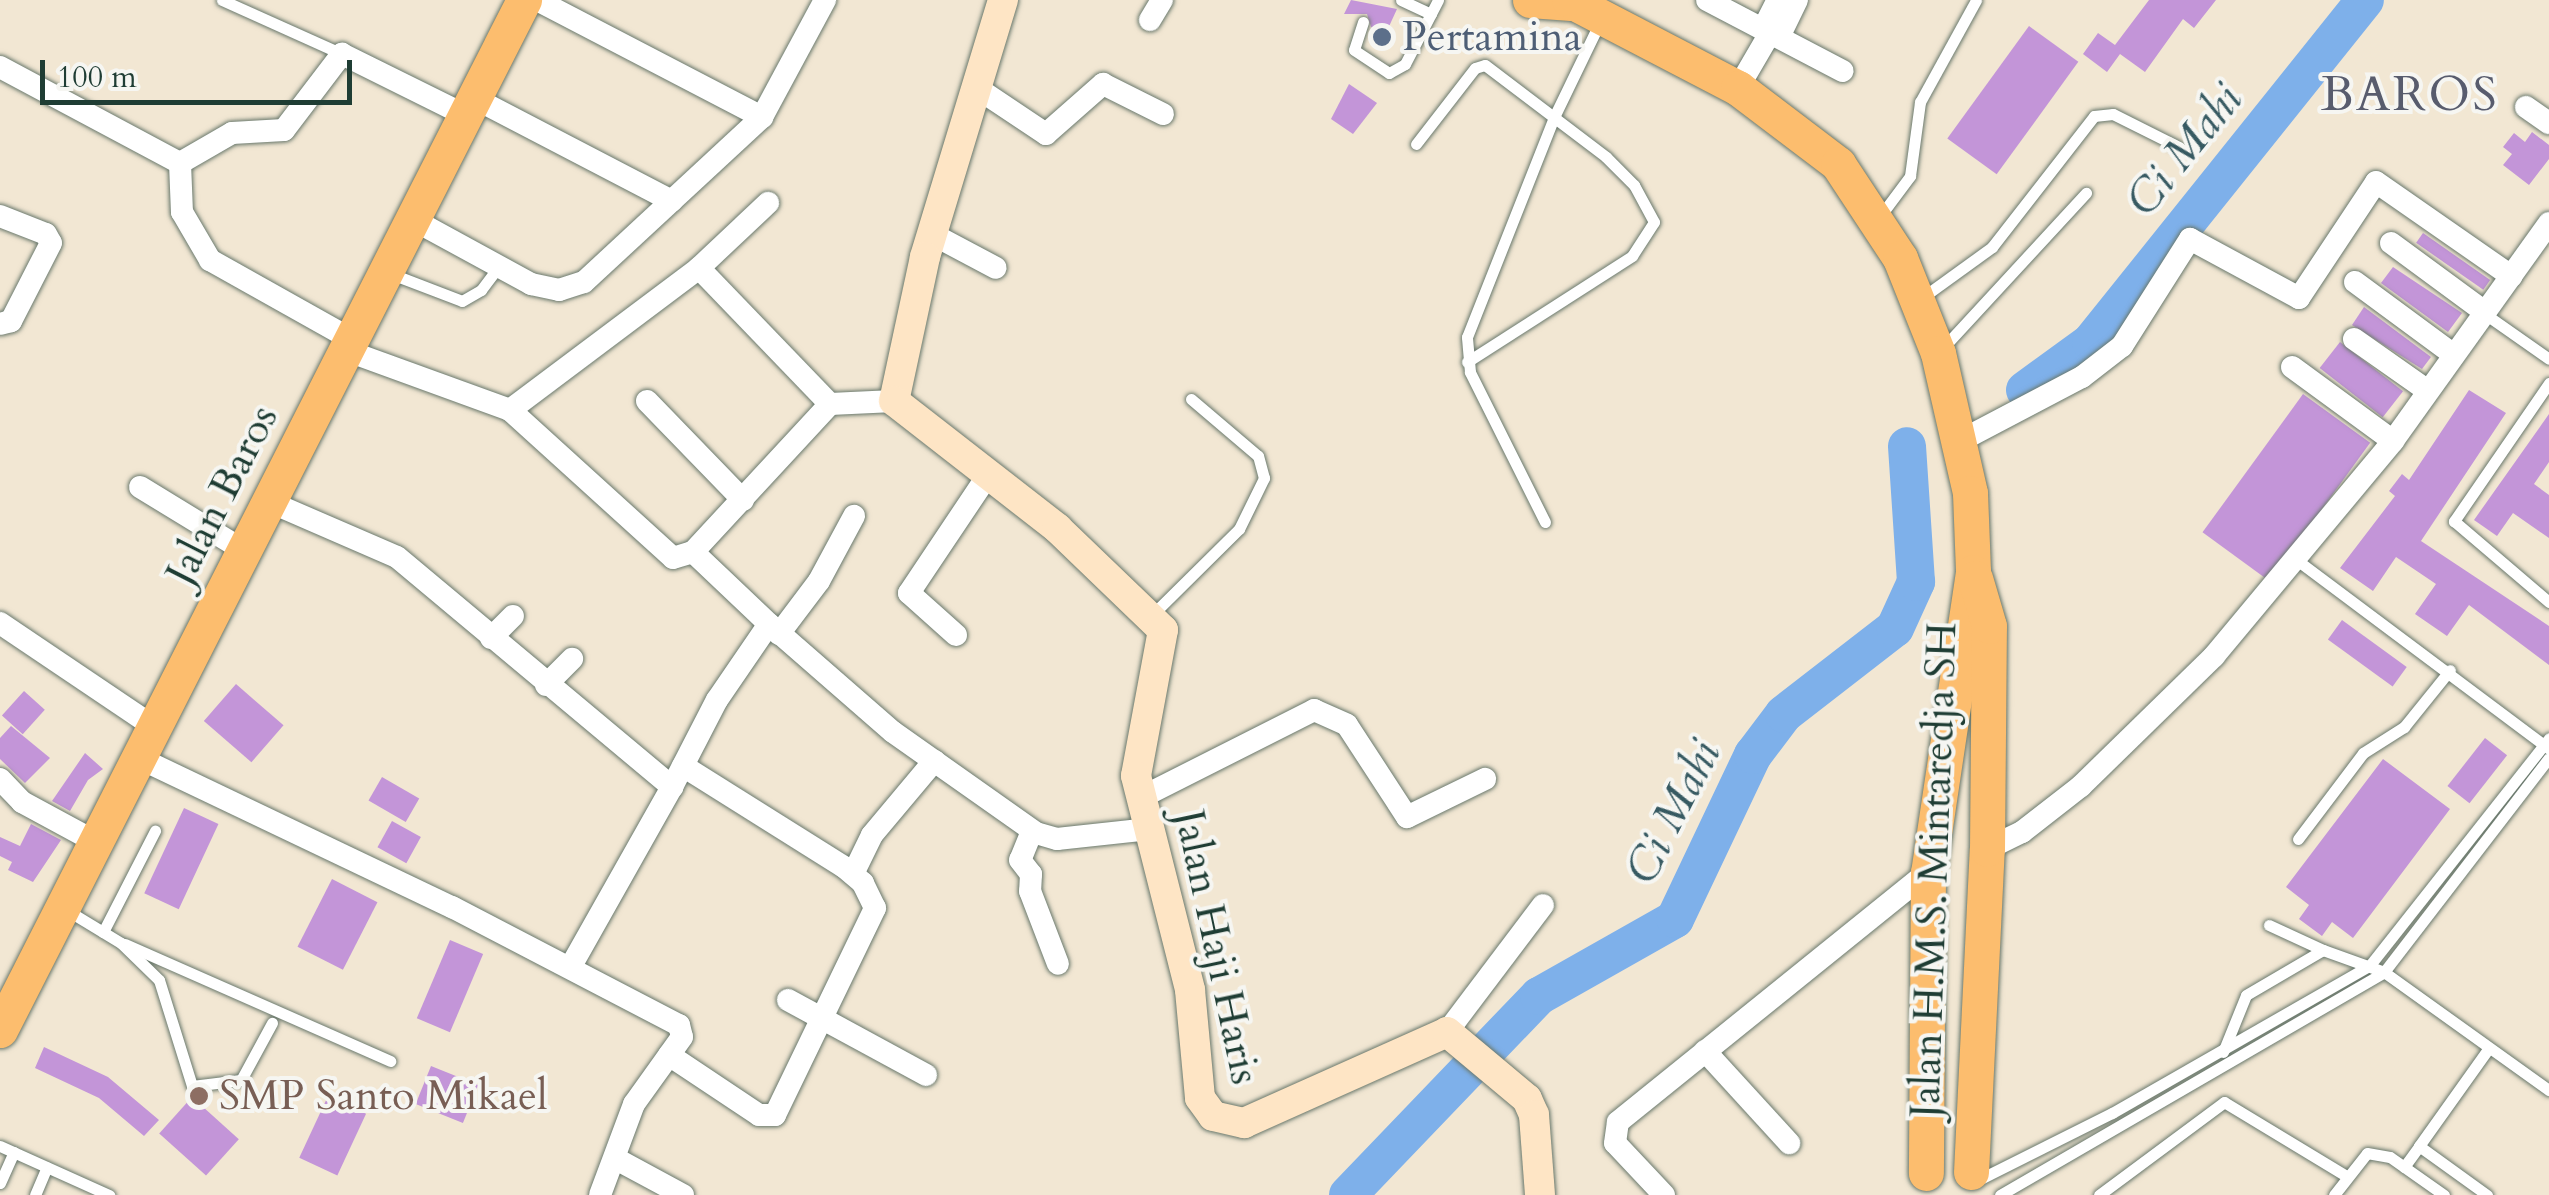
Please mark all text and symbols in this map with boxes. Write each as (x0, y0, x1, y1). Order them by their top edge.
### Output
place label: Pertamina (1402, 12, 1582, 62)
marker: Pertamina (1371, 26, 1393, 48)
scale bar (45, 40, 358, 102)
text: 100 m (57, 57, 137, 98)
district label: BAROS (2321, 66, 2499, 124)
water label: Ci Mahi (2115, 73, 2253, 227)
street label: Jalan Baros (155, 397, 289, 593)
street label: Jalan H.M.S. Mintaredja SH (1900, 621, 1968, 1119)
water label: Ci Mahi (1614, 731, 1732, 893)
street label: Jalan Haji Haris (1163, 805, 1271, 1089)
place label: SMP Santo Mikael (219, 1071, 548, 1121)
marker: SMP Santo Mikael (188, 1085, 210, 1107)

